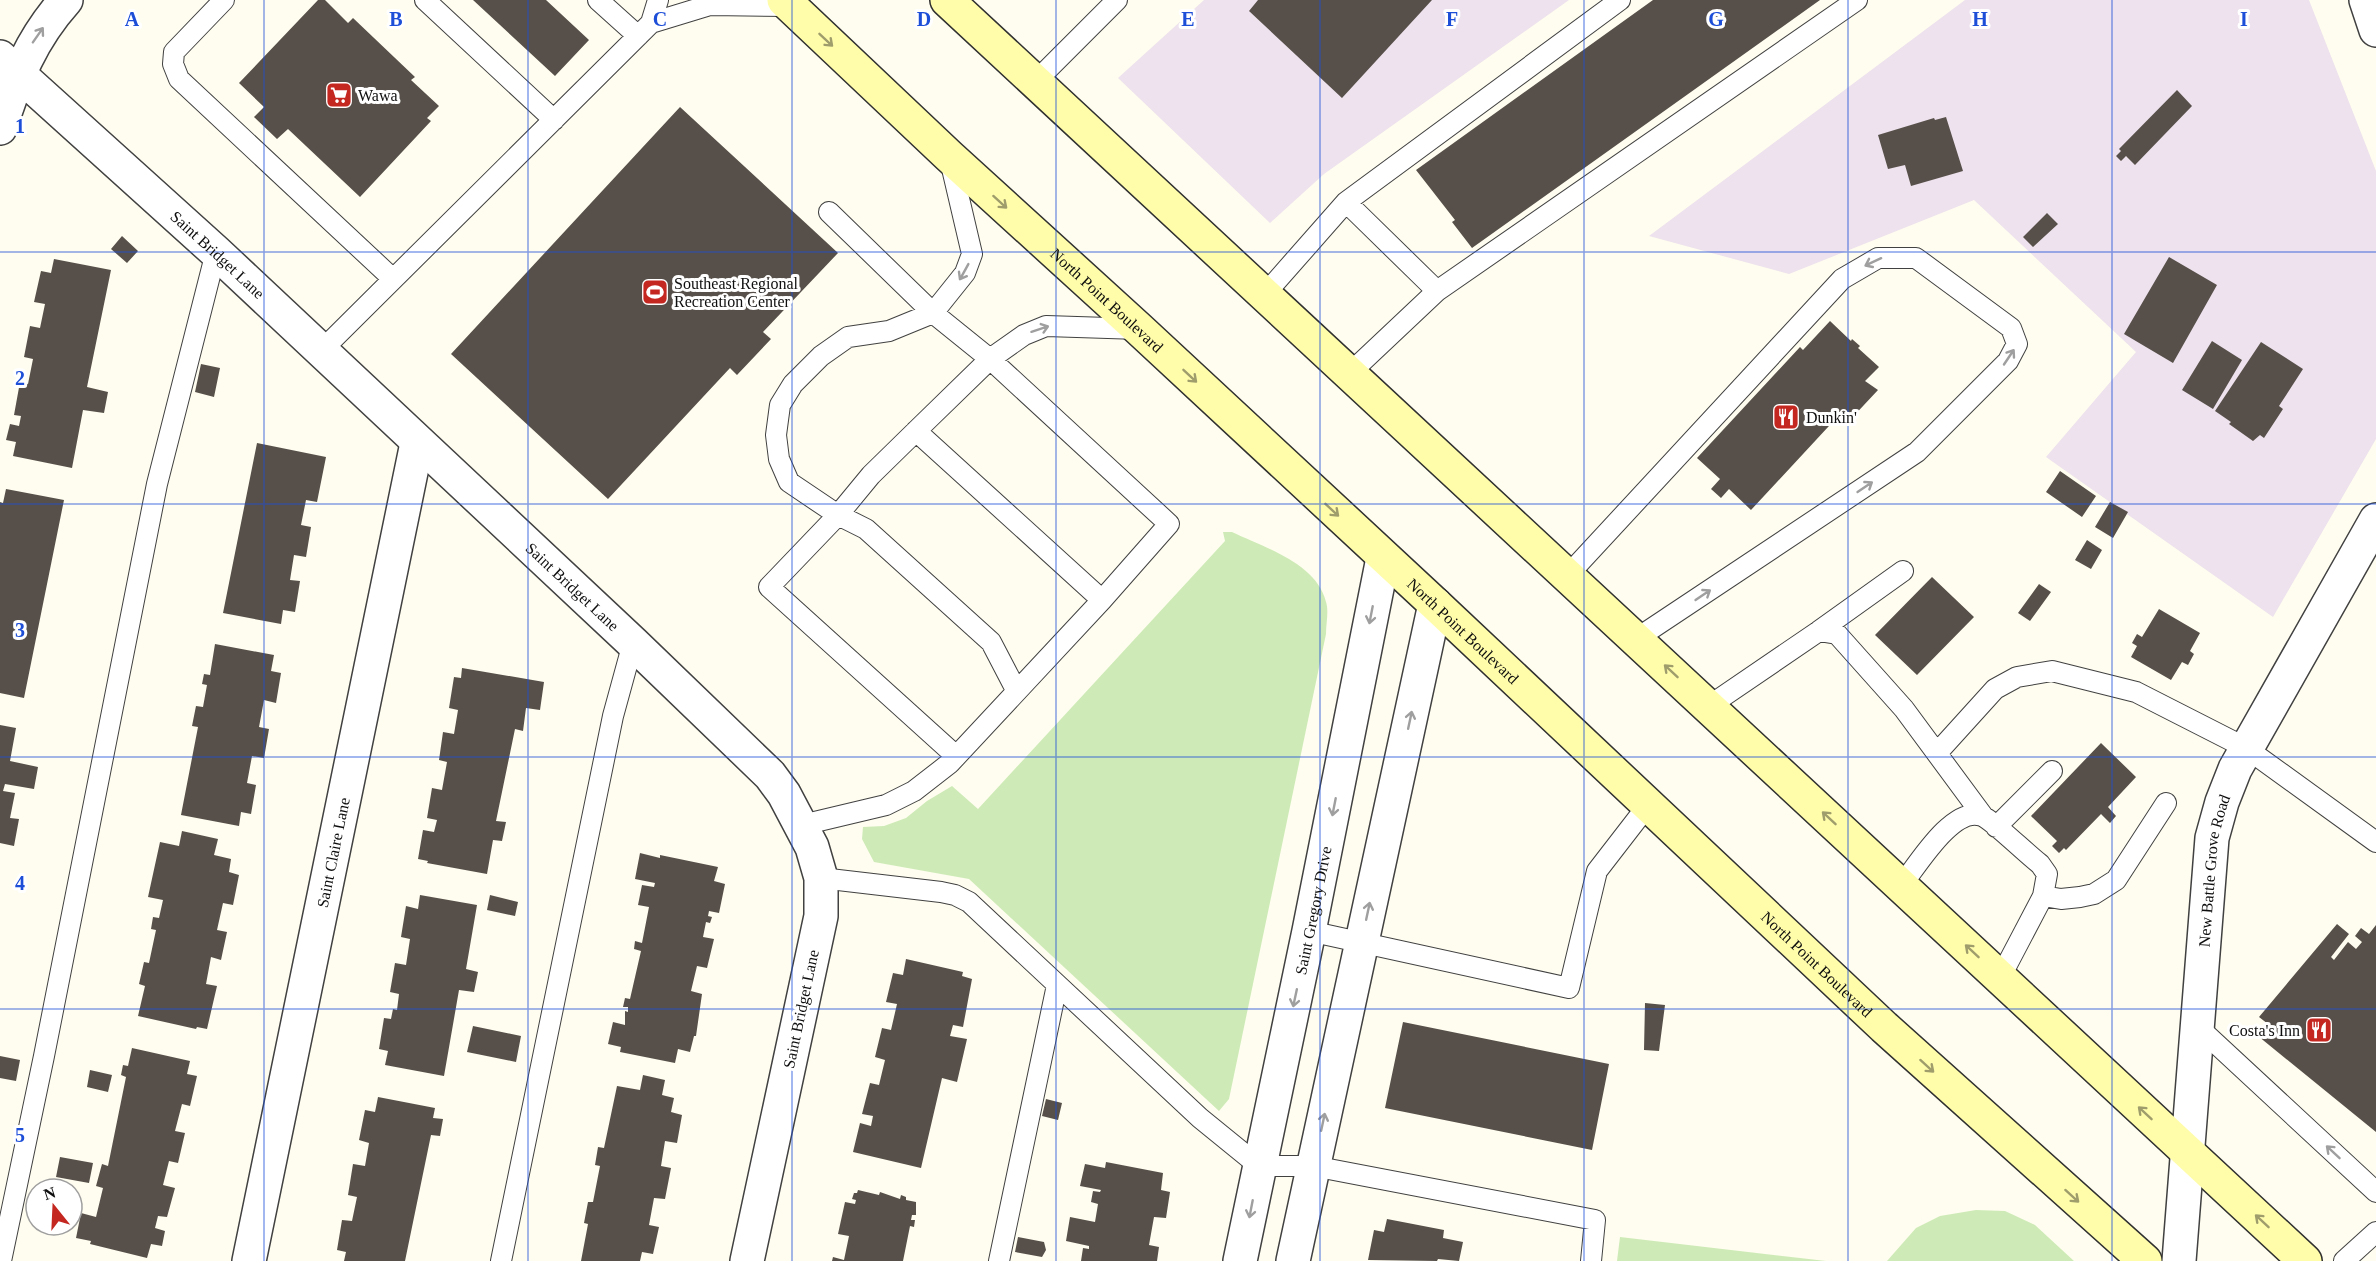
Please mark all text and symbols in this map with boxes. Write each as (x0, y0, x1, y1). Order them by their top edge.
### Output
text: A (125, 8, 140, 30)
text: B (389, 8, 403, 30)
text: C (653, 8, 667, 30)
text: D (917, 8, 931, 30)
text: E (1181, 8, 1195, 30)
text: F (1446, 8, 1458, 30)
text: G (1708, 8, 1724, 30)
text: H (1972, 8, 1988, 30)
text: I (2240, 8, 2248, 30)
one-way arrow (32, 28, 44, 44)
one-way arrow (819, 33, 834, 47)
supermarket icon: Wawa (324, 80, 354, 110)
place label: Wawa (358, 87, 398, 104)
text: 1 (15, 115, 25, 137)
one-way arrow (992, 195, 1007, 209)
street label: Saint Bridget Lane (168, 207, 268, 302)
street label: North Point Boulevard (1048, 245, 1167, 356)
one-way arrow (1864, 257, 1882, 269)
one-way arrow (958, 263, 970, 280)
place label: Southeast Regional Recreation Center (674, 275, 799, 310)
sports icon: Southeast Regional Recreation Center (640, 277, 670, 307)
one-way arrow (1030, 323, 1049, 334)
one-way arrow (2003, 349, 2015, 366)
text: 2 (15, 367, 25, 389)
one-way arrow (1182, 369, 1197, 383)
restaurant icon: Dunkin' (1771, 402, 1801, 432)
place label: Dunkin' (1806, 409, 1857, 426)
one-way arrow (1856, 480, 1873, 492)
one-way arrow (1324, 503, 1339, 517)
street label: Saint Bridget Lane (523, 539, 623, 634)
street label: North Point Boulevard (1404, 575, 1522, 687)
one-way arrow (1694, 588, 1711, 601)
one-way arrow (1365, 605, 1376, 624)
text: 3 (15, 619, 25, 641)
one-way arrow (1664, 664, 1679, 678)
one-way arrow (1404, 711, 1416, 730)
street label: New Battle Grove Road (2195, 792, 2233, 948)
street label: Saint Claire Lane (313, 796, 352, 909)
one-way arrow (1328, 796, 1339, 816)
one-way arrow (1822, 811, 1837, 826)
street label: Saint Gregory Drive (1292, 845, 1334, 976)
text: 4 (15, 872, 25, 894)
one-way arrow (1363, 901, 1375, 920)
street label: North Point Boulevard (1758, 908, 1876, 1020)
one-way arrow (1965, 945, 1980, 959)
street label: Saint Bridget Lane (780, 948, 823, 1070)
one-way arrow (1289, 987, 1300, 1007)
restaurant icon: Costa's Inn (2304, 1015, 2334, 1045)
place label: Costa's Inn (2229, 1022, 2300, 1039)
one-way arrow (1919, 1059, 1934, 1073)
one-way arrow (2138, 1106, 2153, 1120)
one-way arrow (1317, 1112, 1329, 1131)
text: 5 (15, 1124, 25, 1146)
one-way arrow (2326, 1145, 2341, 1159)
north arrow (24, 1177, 84, 1237)
text: N (41, 1183, 58, 1203)
one-way arrow (2065, 1189, 2080, 1203)
one-way arrow (1245, 1199, 1256, 1218)
one-way arrow (2255, 1214, 2270, 1228)

